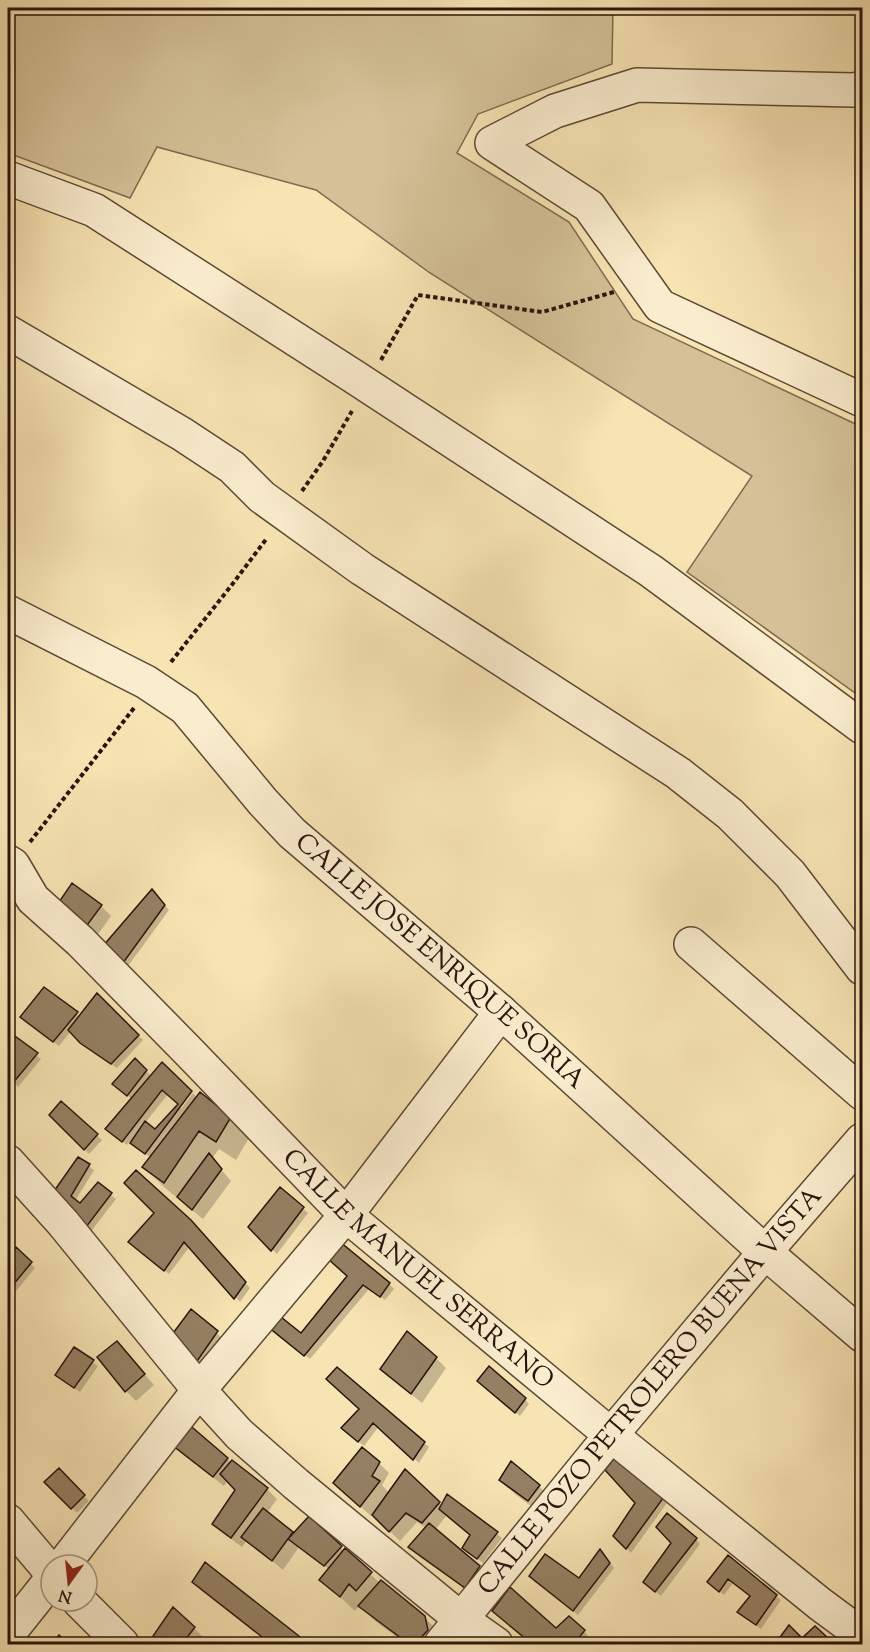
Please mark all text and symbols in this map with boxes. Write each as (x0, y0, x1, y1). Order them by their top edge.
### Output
street label: CALLE JOSE ENRIQUE SORIA (287, 825, 593, 1098)
street label: CALLE MANUEL SERRANO (274, 1141, 562, 1398)
street label: CALLE POZO PETROLERO BUENA VISTA (469, 1179, 831, 1603)
north arrow (39, 1553, 99, 1613)
text: N (56, 1582, 75, 1608)

